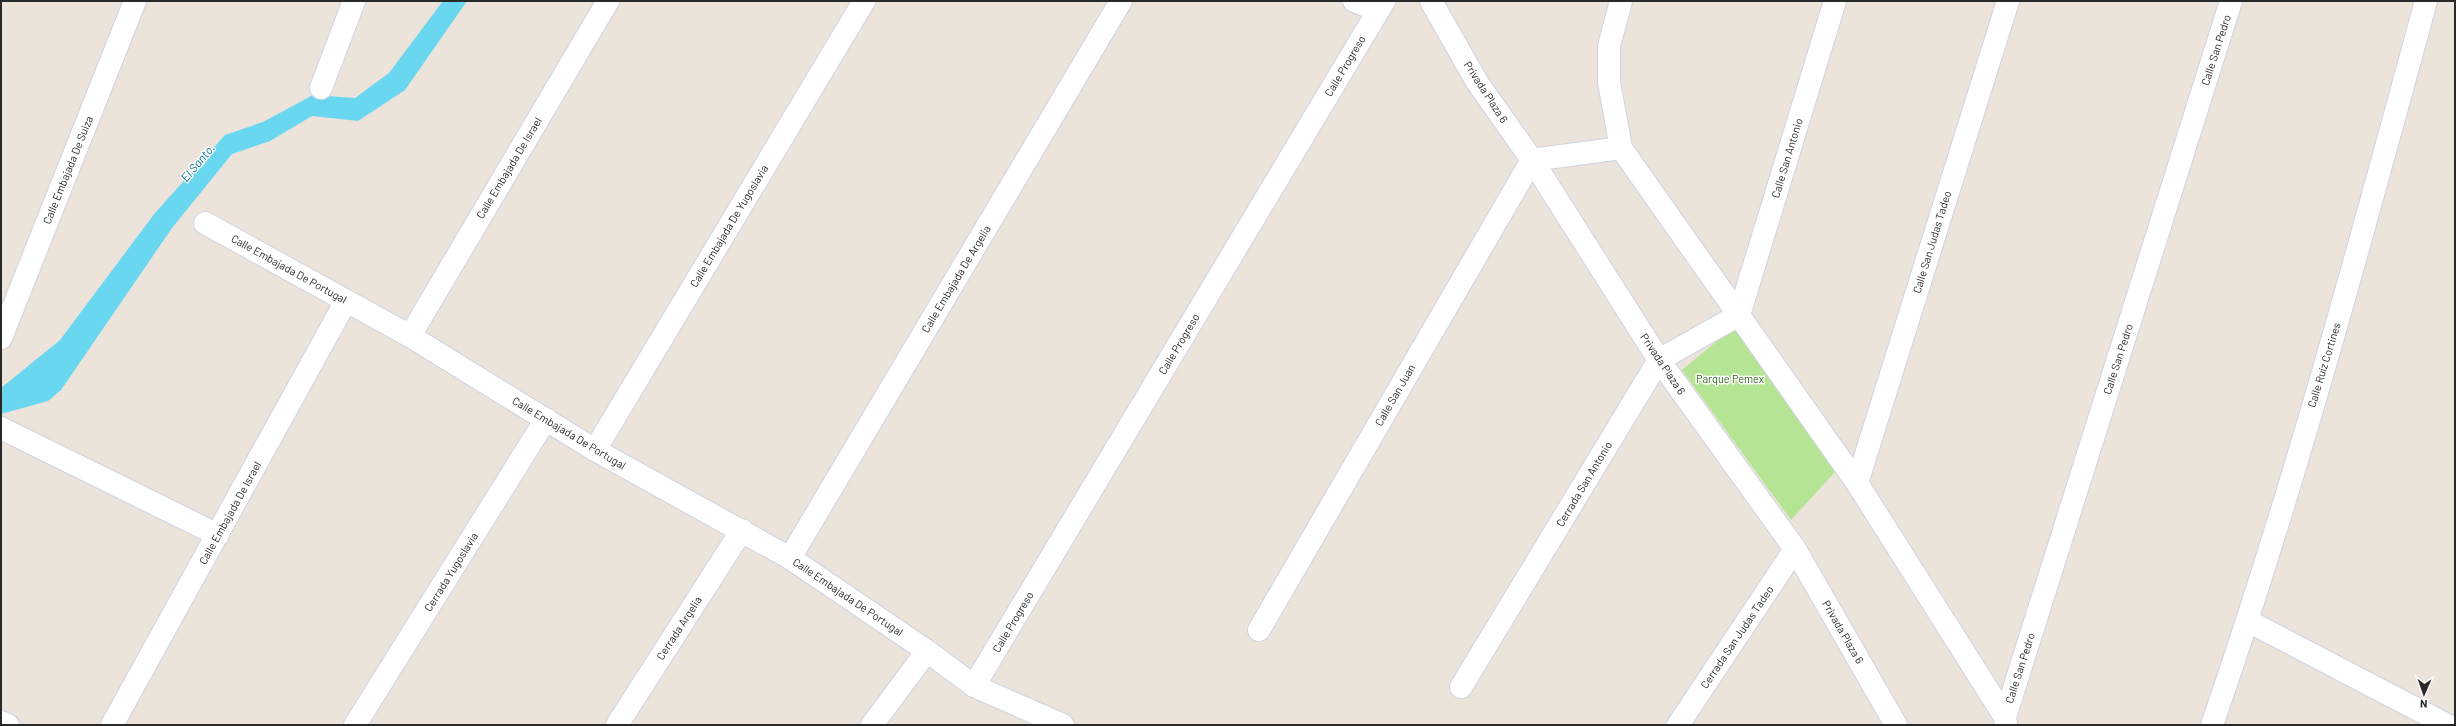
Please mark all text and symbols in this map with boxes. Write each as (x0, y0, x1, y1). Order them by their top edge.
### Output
street label: Calle San Pedro (2198, 13, 2233, 87)
street label: Calle Progreso (1321, 33, 1368, 99)
street label: Privada Plaza 6 (1462, 58, 1511, 125)
street label: Calle Embajada De Suiza (40, 114, 95, 226)
street label: Calle Embajada De Israel (473, 115, 544, 221)
street label: Calle San Antonio (1768, 116, 1805, 199)
water label: El Santo. (177, 141, 217, 184)
street label: Calle Embajada De Yugoslavia (687, 162, 770, 289)
street label: Calle San Judas Tadeo (1910, 189, 1953, 295)
street label: Calle Embajada De Argelia (918, 223, 993, 335)
street label: Calle Embajada De Portugal (229, 231, 349, 306)
street label: Calle Progreso (1155, 311, 1202, 377)
street label: Calle Ruíz Cortines (2304, 321, 2343, 409)
street label: Calle San Pedro (2100, 322, 2135, 396)
street label: Privada Plaza 6 (1638, 331, 1689, 397)
street label: Calle San Juan (1372, 361, 1418, 428)
park label: Parque Pemex (1696, 372, 1764, 385)
street label: Calle Embajada De Portugal (510, 393, 628, 472)
street label: Cerrada San Antonio (1553, 439, 1614, 529)
street label: Calle Embajada De Israel (196, 459, 263, 567)
street label: Cerrada Yugoslavia (421, 530, 480, 614)
street label: Calle Embajada De Portugal (791, 555, 906, 638)
street label: Cerrada San Judas Tadeo (1697, 583, 1776, 691)
street label: Calle Progreso (989, 589, 1036, 655)
street label: Cerrada Argelia (653, 593, 704, 662)
street label: Privada Plaza 6 (1820, 598, 1867, 666)
street label: Calle San Pedro (2002, 631, 2037, 705)
north arrow (2404, 674, 2444, 714)
text: N (2420, 698, 2428, 711)

